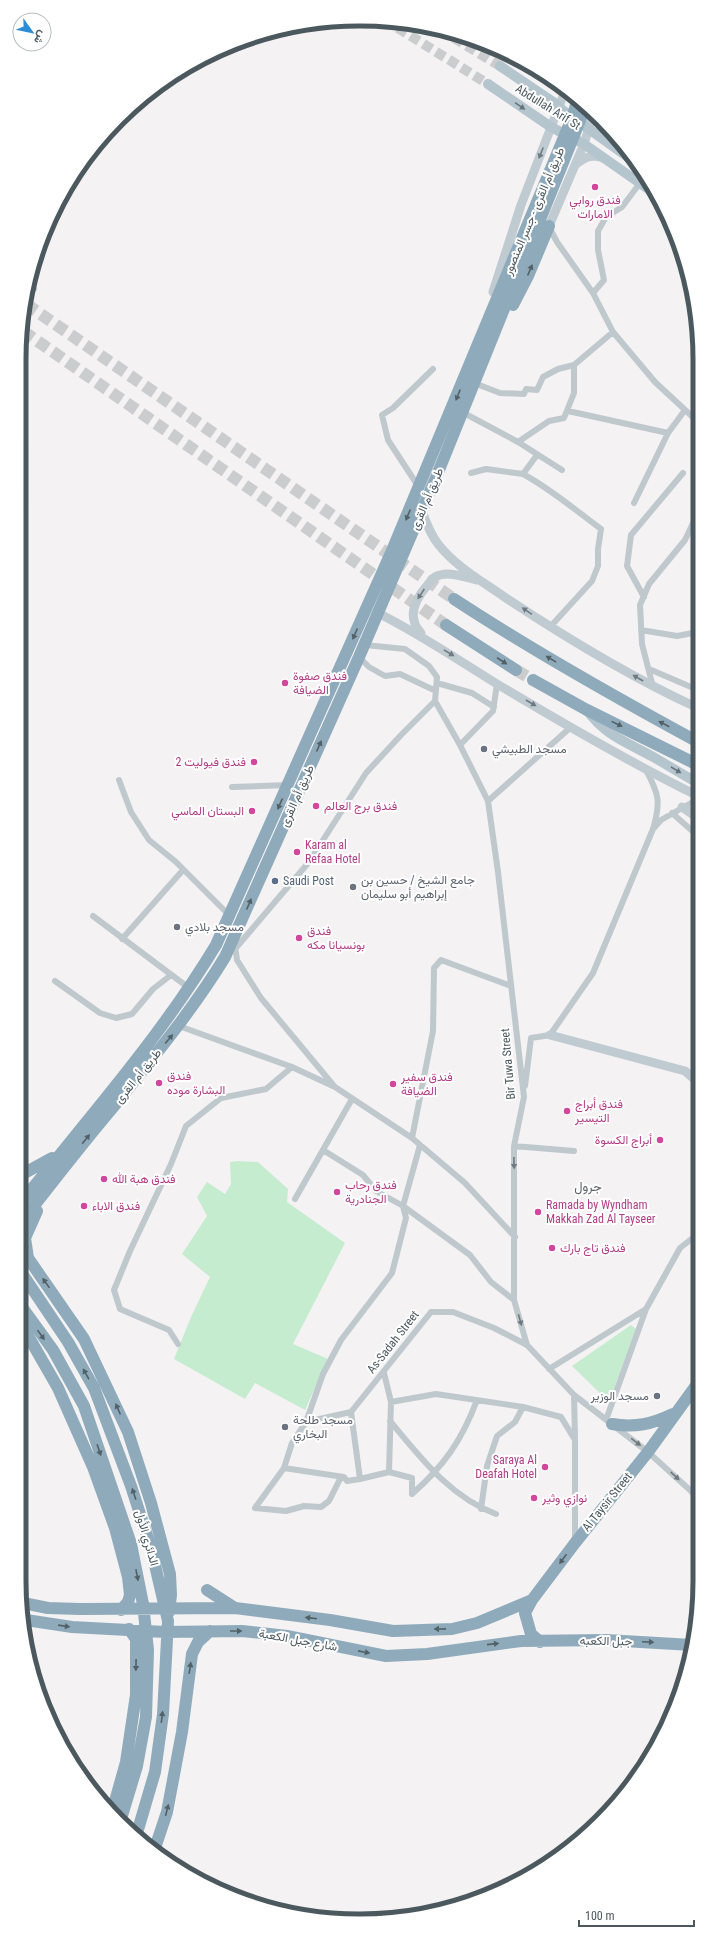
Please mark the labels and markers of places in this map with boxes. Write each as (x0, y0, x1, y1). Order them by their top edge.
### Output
marker: فندق روابي الامارات (590, 182, 600, 192)
place label: فندق روابي الامارات (569, 193, 621, 222)
place label: فندق صفوة الضيافة (293, 669, 347, 697)
marker: فندق صفوة الضيافة (280, 678, 290, 688)
place label: مسجد الطبيشي (492, 742, 567, 759)
marker: مسجد الطبيشي (479, 744, 489, 754)
place label: فندق فيوليت 2 (176, 755, 246, 770)
marker: فندق فيوليت 2 (249, 757, 259, 767)
place label: فندق برج العالم (324, 799, 397, 815)
marker: فندق برج العالم (311, 801, 321, 811)
place label: البستان الماسي (171, 804, 244, 821)
marker: البستان الماسي (247, 806, 257, 816)
place label: Karam al Refaa Hotel (305, 838, 360, 866)
marker: Karam al Refaa Hotel (292, 847, 302, 857)
place label: جامع الشيخ / حسين بن إبراهيم أبو سليمان (361, 873, 475, 902)
place label: Saudi Post (283, 874, 334, 888)
marker: Saudi Post (270, 876, 280, 886)
marker: جامع الشيخ / حسين بن إبراهيم أبو سليمان (348, 882, 358, 892)
place label: مسجد بلادي (185, 920, 244, 937)
marker: مسجد بلادي (172, 922, 182, 932)
place label: فندق بونسيانا مكه (307, 924, 365, 953)
marker: فندق بونسيانا مكه (294, 933, 304, 943)
place label: فندق البشارة موده (167, 1069, 225, 1098)
place label: فندق سفير الضيافة (400, 1070, 453, 1098)
marker: فندق البشارة موده (154, 1078, 164, 1088)
marker: فندق سفير الضيافة (388, 1079, 398, 1089)
place label: فندق أبراج التيسير (574, 1097, 623, 1126)
marker: فندق أبراج التيسير (562, 1106, 572, 1116)
place label: أبراج الكسوة (595, 1133, 652, 1149)
marker: أبراج الكسوة (655, 1135, 665, 1145)
place label: فندق هبة الله (112, 1172, 176, 1186)
marker: فندق هبة الله (99, 1174, 109, 1184)
place label: فندق رحاب الجنادرية (345, 1178, 397, 1207)
marker: فندق رحاب الجنادرية (332, 1187, 342, 1197)
place label: Ramada by Wyndham Makkah Zad Al Tayseer (546, 1198, 656, 1226)
place label: فندق الاباء (92, 1199, 140, 1213)
marker: فندق الاباء (79, 1201, 89, 1211)
marker: Ramada by Wyndham Makkah Zad Al Tayseer (533, 1207, 543, 1217)
place label: فندق تاج بارك (560, 1241, 625, 1257)
marker: فندق تاج بارك (547, 1243, 557, 1253)
place label: مسجد الوزير (590, 1389, 649, 1404)
marker: مسجد الوزير (652, 1391, 662, 1401)
place label: مسجد طلحة البخاري (293, 1413, 353, 1444)
marker: مسجد طلحة البخاري (280, 1422, 290, 1432)
place label: Saraya Al Deafah Hotel (475, 1453, 537, 1481)
marker: Saraya Al Deafah Hotel (540, 1462, 550, 1472)
place label: نوازي وثير (541, 1491, 587, 1508)
marker: نوازي وثير (529, 1493, 539, 1503)

